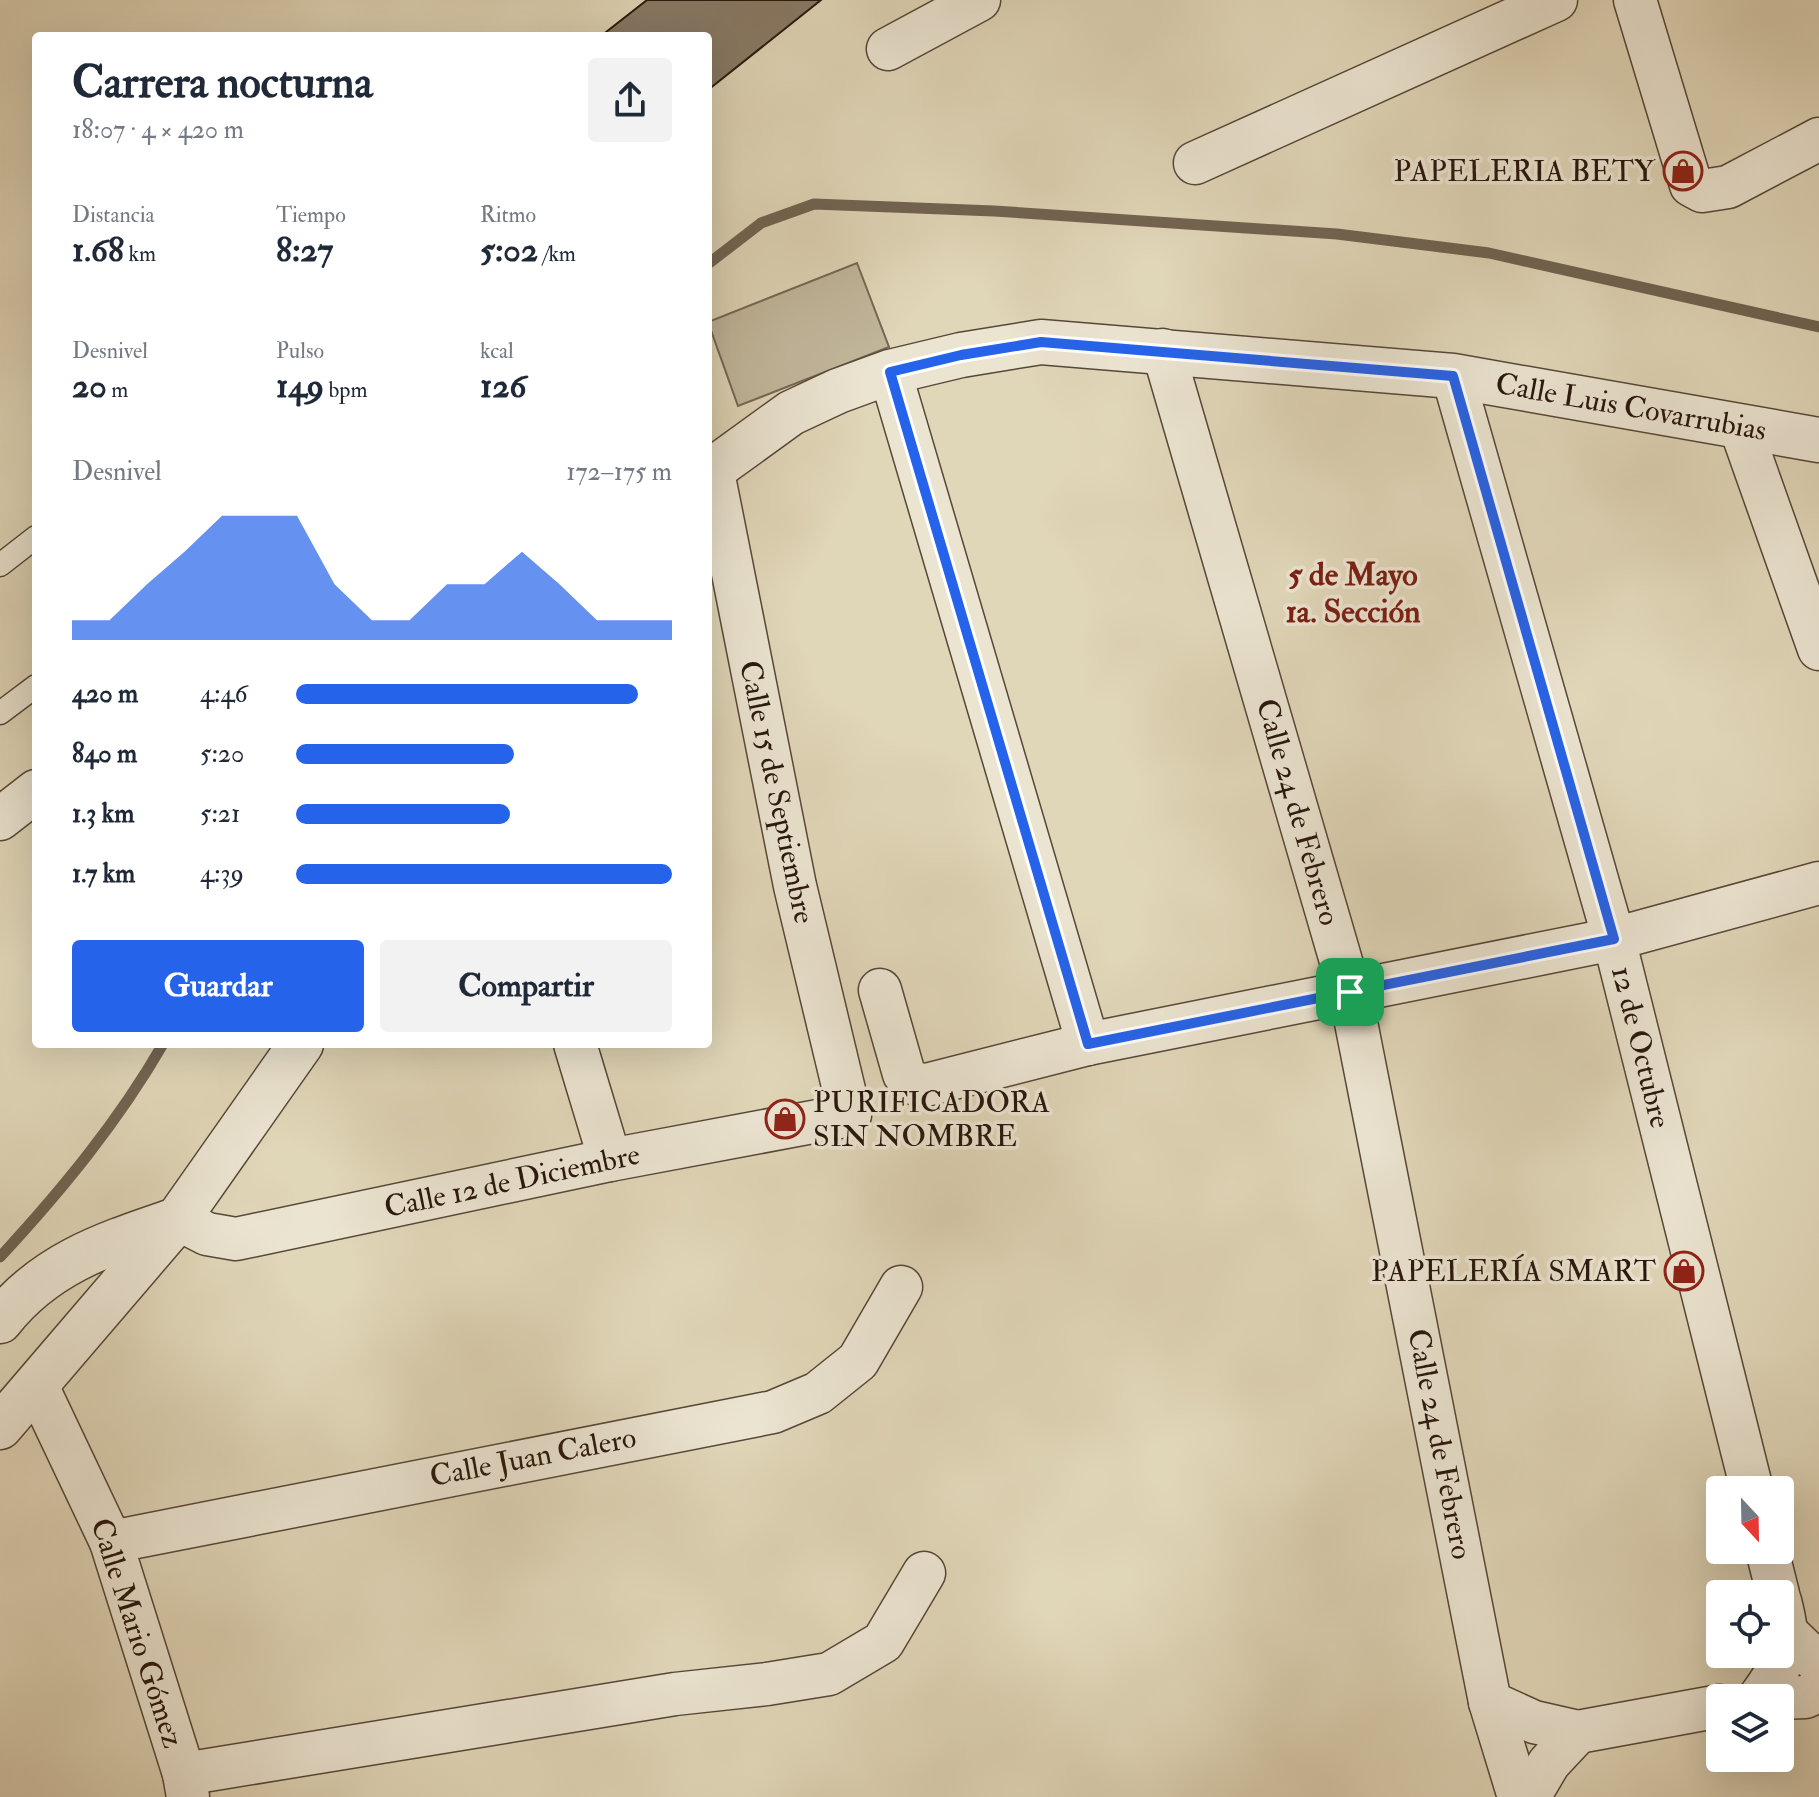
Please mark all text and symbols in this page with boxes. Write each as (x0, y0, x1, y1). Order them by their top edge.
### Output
text: Carrera nocturna (72, 56, 373, 111)
button: share (588, 58, 672, 142)
text: 18:07 · 4 × 420 m (72, 114, 244, 146)
shop icon: PAPELERIA BETY (1662, 150, 1704, 192)
place label: PAPELERIA BETY (1394, 153, 1656, 190)
text: Distancia (72, 201, 155, 229)
text: Tiempo (276, 201, 346, 229)
text: Ritmo (480, 201, 536, 229)
text: 1.68 (72, 229, 124, 272)
text: 8:27 (276, 229, 333, 272)
text: 5:02 (480, 229, 538, 272)
text: km (124, 240, 156, 268)
text: /km (538, 240, 576, 268)
text: Desnivel (72, 337, 148, 365)
text: Pulso (276, 337, 324, 365)
text: kcal (480, 337, 514, 365)
text: 20 (72, 365, 107, 408)
text: 149 (276, 365, 324, 408)
text: 126 (480, 365, 527, 408)
street label: Calle Luis Covarrubias (1493, 365, 1769, 449)
text: m (107, 376, 128, 404)
text: bpm (324, 376, 368, 404)
text: Desnivel (72, 456, 162, 488)
text: 172–175 m (566, 456, 672, 488)
district label: 5 de Mayo 1a. Sección (1285, 555, 1421, 632)
street label: Calle 15 de Septiembre (731, 657, 823, 927)
text: 420 m (72, 678, 138, 710)
text: 4:46 (200, 678, 248, 710)
street label: Calle 24 de Febrero (1248, 694, 1348, 930)
text: 840 m (72, 738, 137, 770)
text: 5:20 (200, 738, 244, 770)
text: 1.3 km (72, 798, 134, 830)
text: 5:21 (200, 798, 240, 830)
text: 1.7 km (72, 858, 135, 890)
text: 4:39 (200, 858, 244, 890)
button: Guardar (72, 940, 364, 1032)
button: Compartir (380, 940, 672, 1032)
pin (1316, 958, 1384, 1026)
street label: 12 de Octubre (1603, 962, 1679, 1132)
icon: arrive (1328, 970, 1372, 1014)
place label: PURIFICADORA SIN NOMBRE (813, 1084, 1050, 1155)
shop icon: PURIFICADORA SIN NOMBRE (764, 1098, 806, 1140)
street label: Calle 12 de Diciembre (381, 1136, 643, 1226)
shop icon: PAPELERÍA SMART (1663, 1250, 1705, 1292)
place label: PAPELERÍA SMART (1371, 1253, 1656, 1290)
street label: Calle 24 de Febrero (1400, 1326, 1480, 1562)
street label: Calle Juan Calero (427, 1419, 639, 1495)
north arrow (1706, 1476, 1794, 1564)
map controls (1706, 1476, 1794, 1772)
street label: Calle Mario Gómez (82, 1514, 192, 1752)
button: locate (1706, 1580, 1794, 1668)
button: layers (1706, 1684, 1794, 1772)

